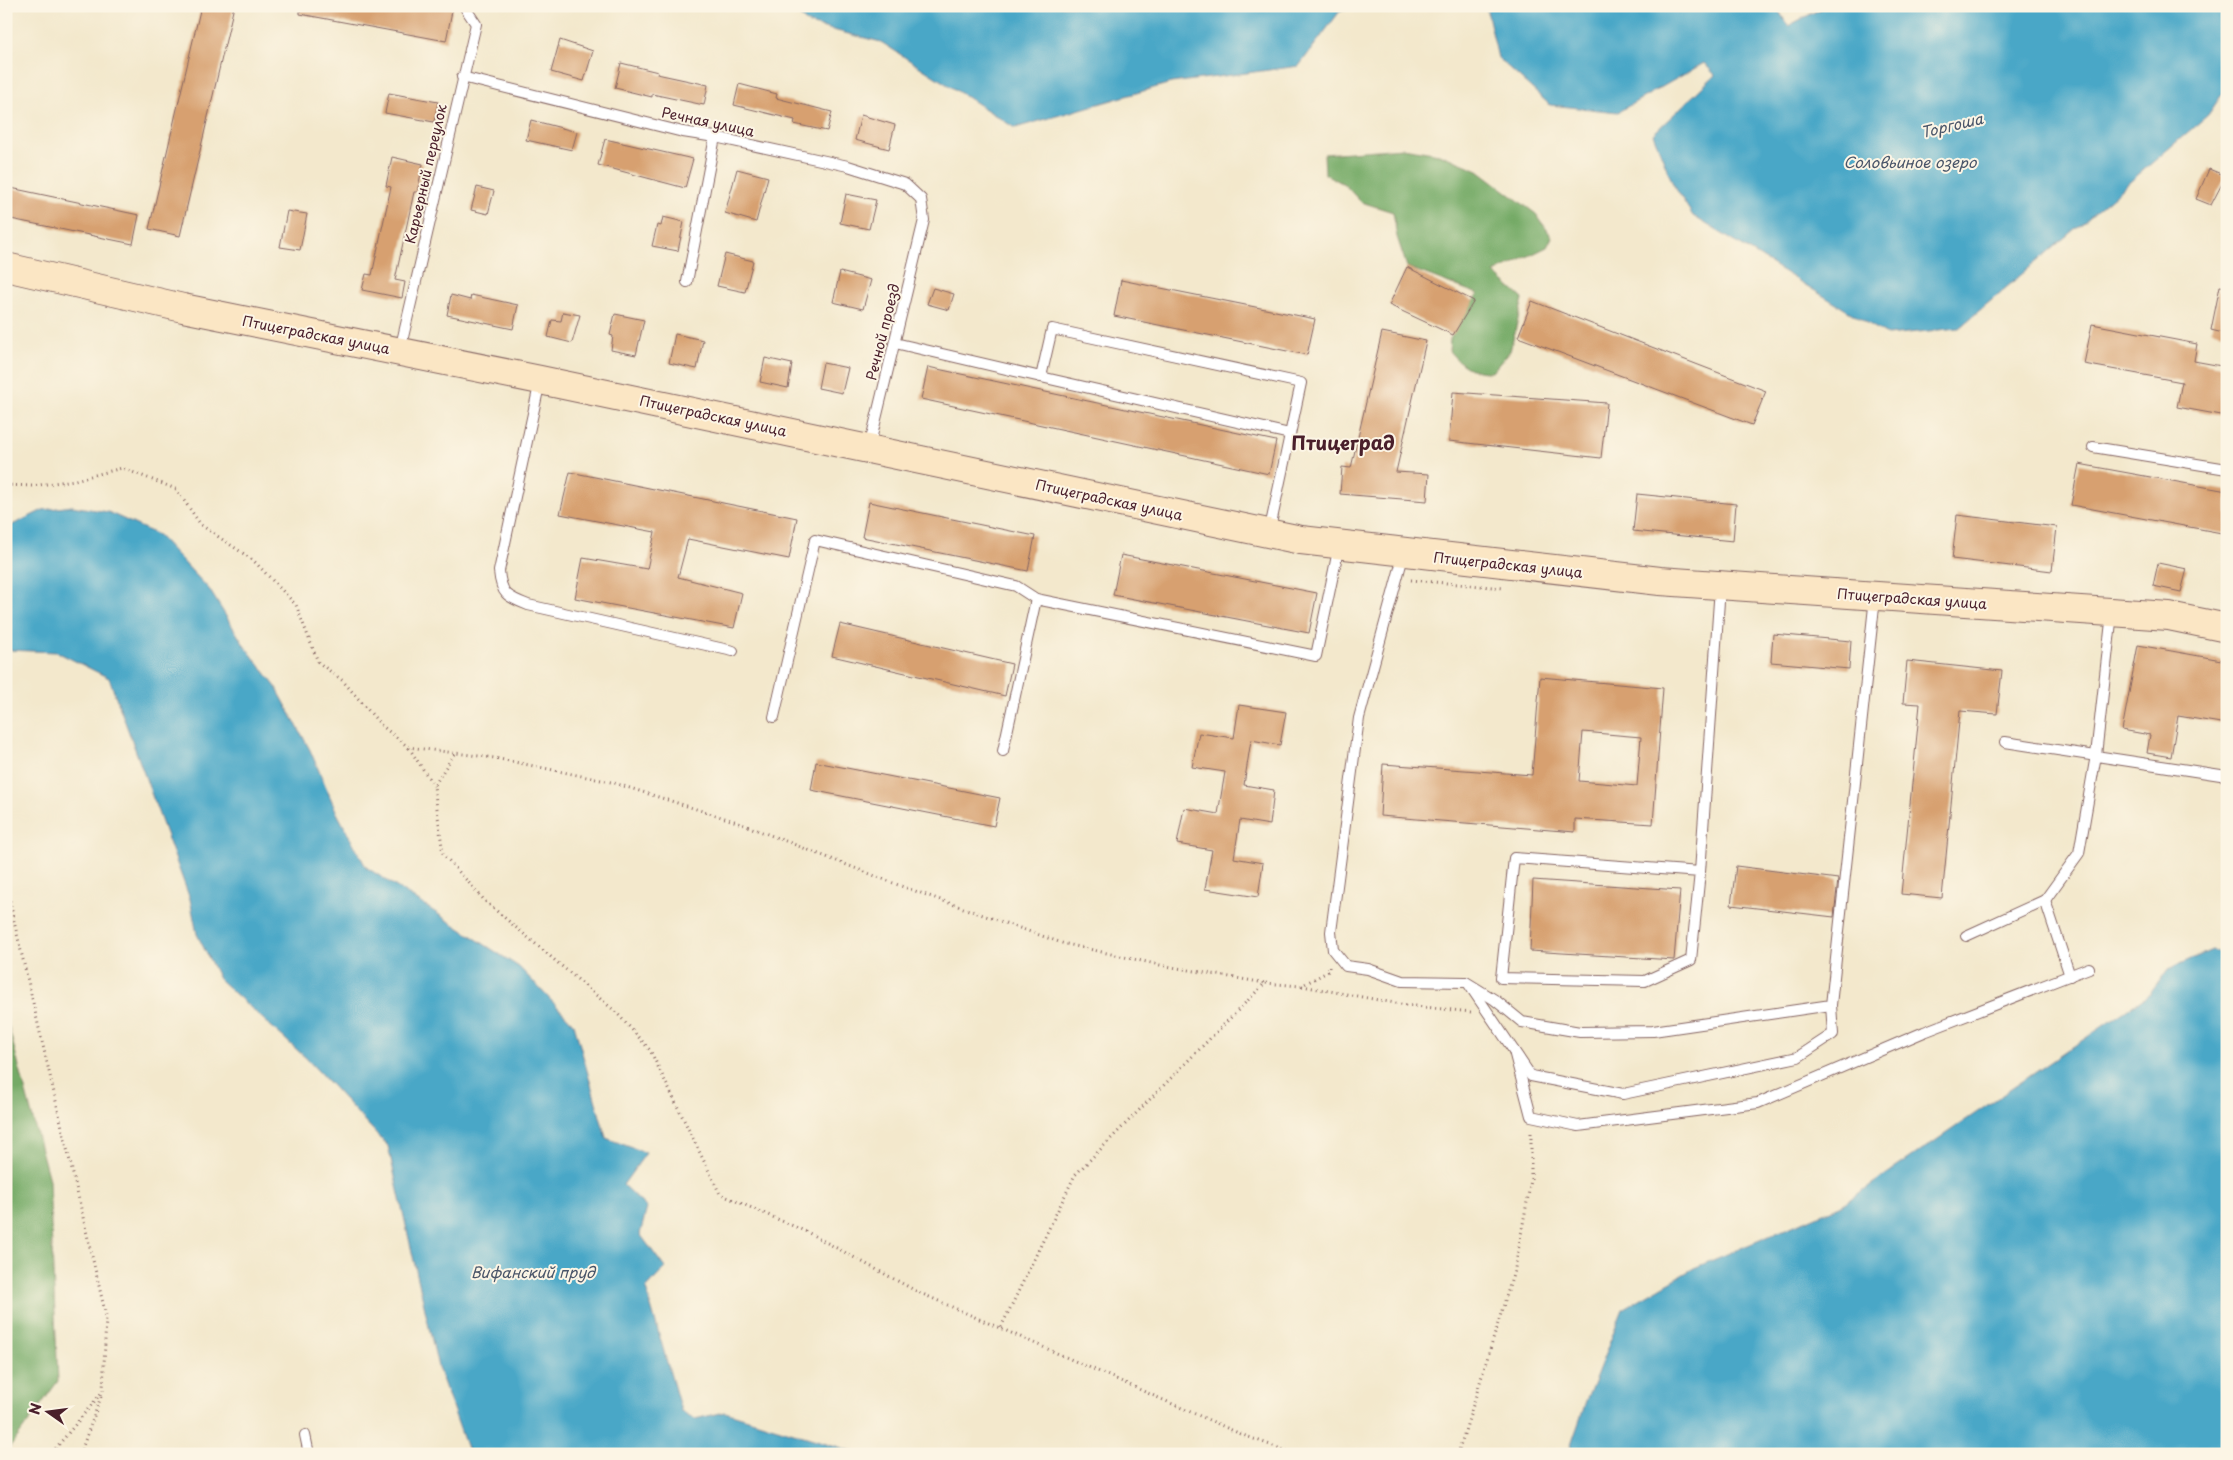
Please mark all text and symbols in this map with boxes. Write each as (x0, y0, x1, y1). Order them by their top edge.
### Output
street label: Карьерный переулок (399, 101, 452, 246)
street label: Речная улица (660, 101, 757, 142)
water label: Торгоша (1918, 106, 1986, 143)
water label: Соловьиное озеро (1844, 150, 1978, 173)
street label: Речной проезд (860, 281, 905, 383)
street label: Птицеградская улица (240, 310, 392, 359)
street label: Птицеградская улица (638, 390, 789, 441)
district label: Птицеград (1291, 428, 1395, 456)
street label: Птицеградская улица (1034, 474, 1185, 525)
street label: Птицеградская улица (1432, 546, 1584, 583)
street label: Птицеградская улица (1837, 583, 1988, 614)
water label: Вифанский пруд (471, 1260, 596, 1283)
north arrow (22, 1388, 72, 1438)
text: N (23, 1401, 46, 1417)

